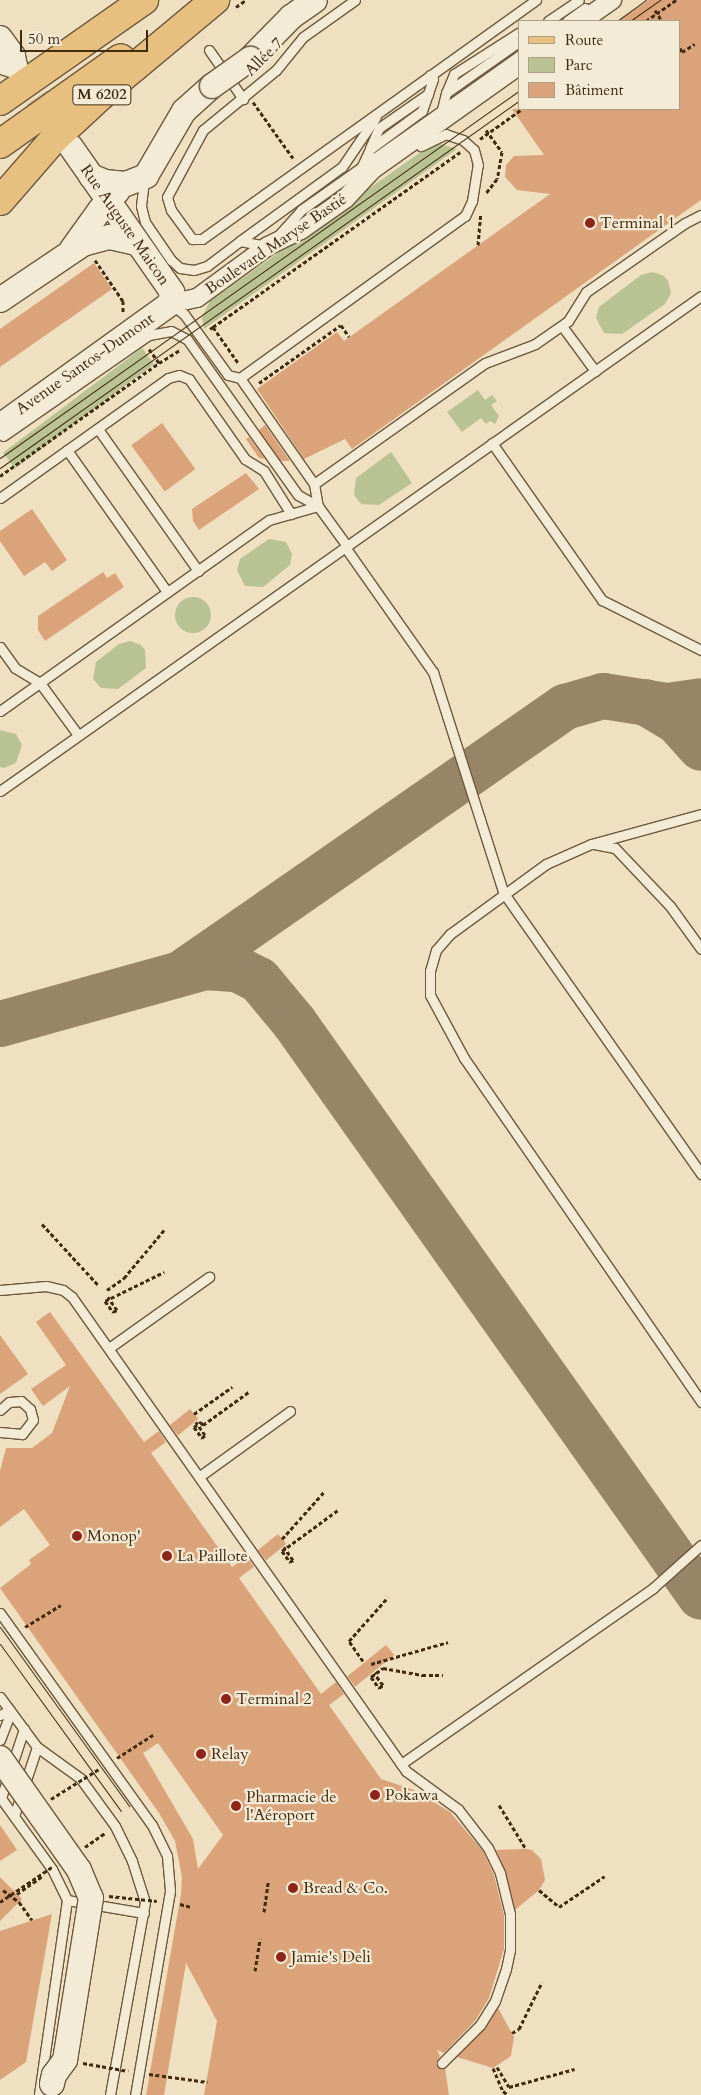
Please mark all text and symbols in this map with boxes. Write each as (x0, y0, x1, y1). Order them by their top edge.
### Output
scale bar (22, 20, 150, 52)
legend (518, 20, 681, 110)
text: 50 m (28, 29, 60, 49)
text: Route (565, 30, 603, 50)
street label: Allée 7 (241, 34, 287, 80)
text: Parc (565, 55, 593, 75)
text: Bâtiment (565, 80, 623, 100)
road number: M 6202 (72, 82, 132, 108)
street label: Rue Auguste Maicon (76, 161, 174, 289)
street label: Boulevard Maryse Bastié (202, 190, 350, 298)
place label: Terminal 1 (600, 213, 675, 233)
marker: Terminal 1 (584, 217, 596, 229)
street label: Avenue Santos-Dumont (12, 309, 158, 419)
place label: Monop' (87, 1526, 141, 1546)
marker: Monop' (71, 1530, 83, 1542)
place label: La Paillote (177, 1546, 248, 1566)
marker: La Paillote (161, 1550, 173, 1562)
place label: Terminal 2 (236, 1689, 311, 1709)
marker: Terminal 2 (220, 1693, 232, 1705)
place label: Relay (211, 1744, 249, 1764)
marker: Relay (195, 1748, 207, 1760)
place label: Pokawa (385, 1785, 438, 1805)
place label: Pharmacie de l'Aéroport (246, 1787, 337, 1825)
marker: Pokawa (369, 1789, 381, 1801)
marker: Pharmacie de l'Aéroport (230, 1800, 242, 1812)
place label: Bread & Co. (303, 1878, 388, 1898)
marker: Bread & Co. (287, 1882, 299, 1894)
place label: Jamie's Deli (291, 1947, 371, 1967)
marker: Jamie's Deli (275, 1951, 287, 1963)

